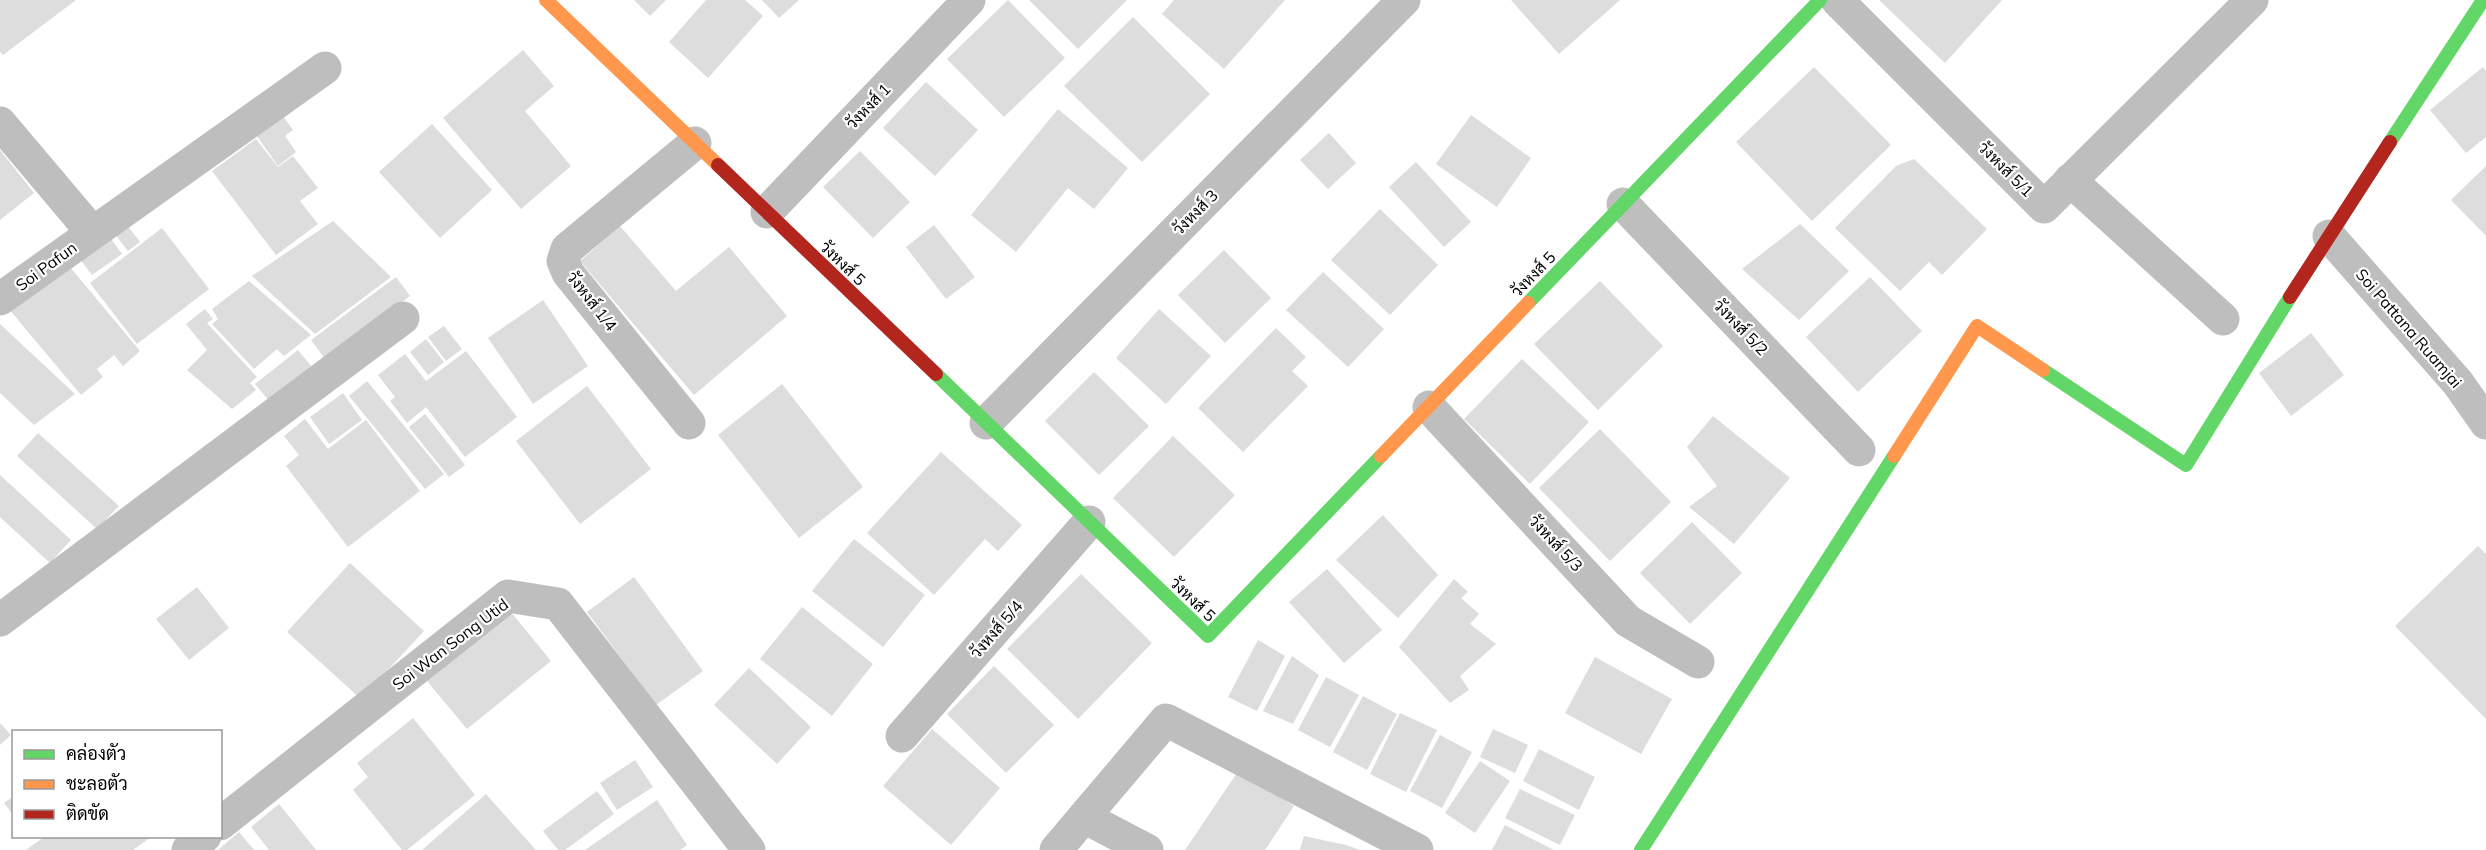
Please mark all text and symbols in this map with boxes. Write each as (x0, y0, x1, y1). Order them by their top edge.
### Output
street label: วังหงส์ 1 (840, 78, 895, 133)
street label: วังหงส์ 5/1 (1974, 136, 2039, 201)
street label: วังหงส์ 3 (1167, 184, 1222, 239)
street label: วังหงส์ 5 (816, 235, 871, 290)
street label: Soi Pafun (12, 237, 80, 295)
street label: วังหงส์ 5 (1505, 246, 1560, 301)
street label: Soi Pattana Ruamjai (2352, 264, 2466, 392)
street label: วังหงส์ 1/4 (563, 266, 623, 335)
street label: วังหงส์ 5/2 (1709, 293, 1774, 359)
street label: วังหงส์ 5/3 (1525, 509, 1589, 575)
street label: วังหงส์ 5 (1166, 571, 1221, 626)
street label: Soi Wan Song Utid (388, 594, 512, 694)
street label: วังหงส์ 5/4 (964, 594, 1027, 662)
legend (12, 730, 222, 838)
text: คล่องตัว (66, 742, 126, 765)
text: ชะลอตัว (66, 772, 128, 795)
text: ติดขัด (66, 802, 109, 825)

